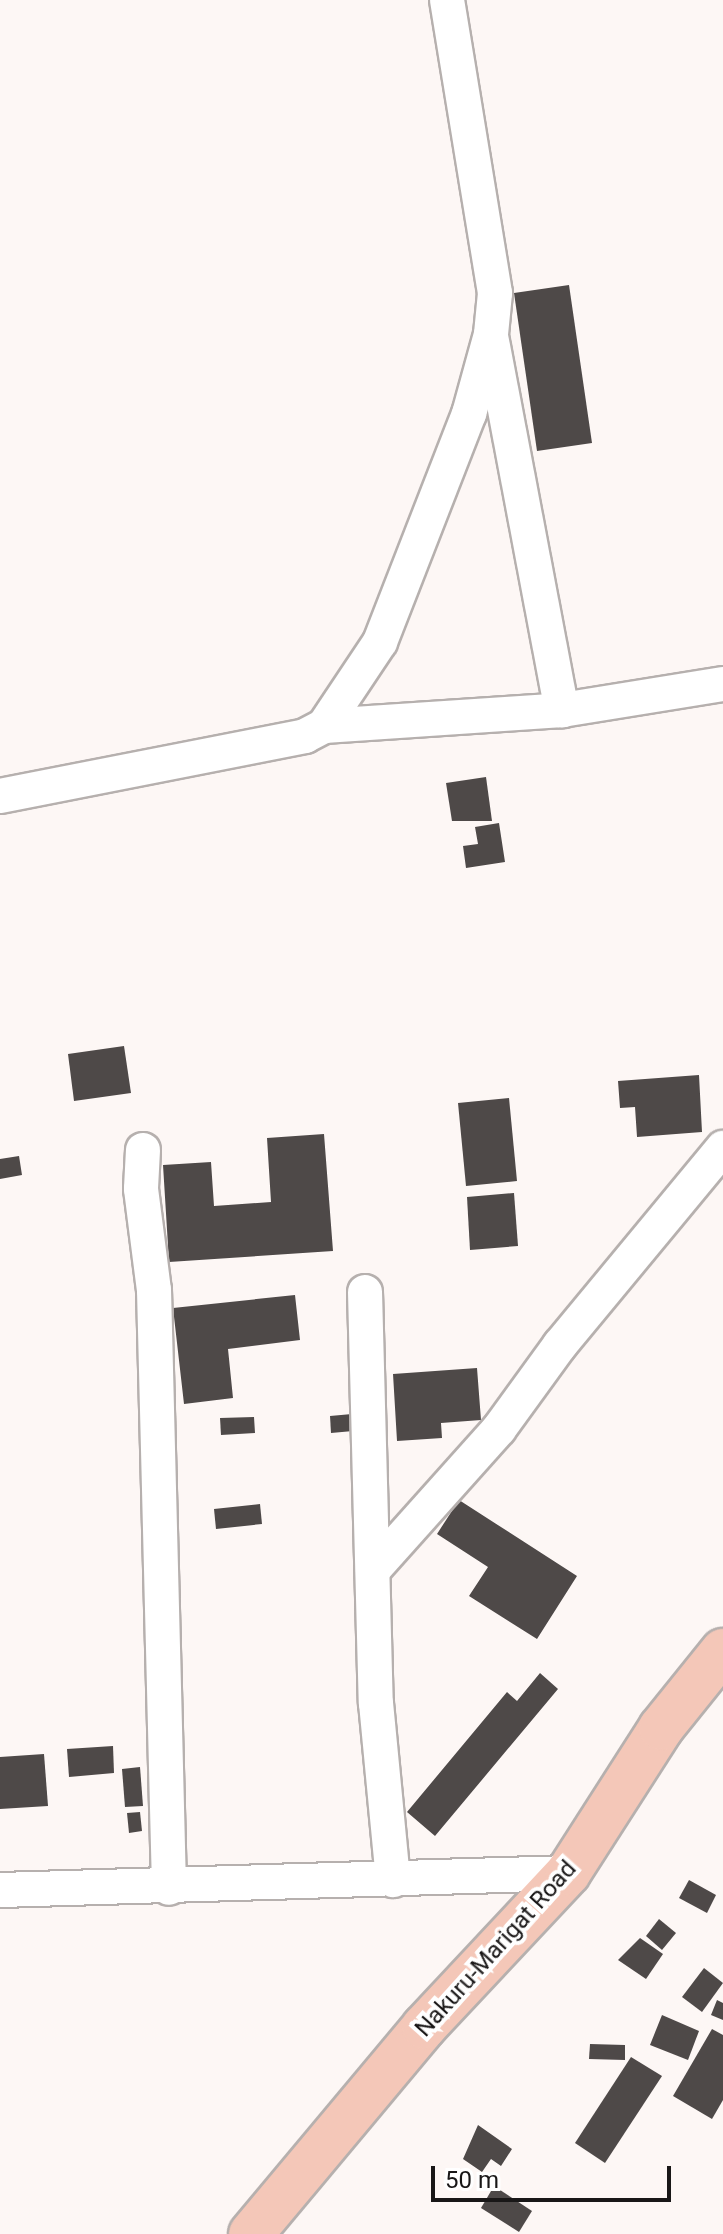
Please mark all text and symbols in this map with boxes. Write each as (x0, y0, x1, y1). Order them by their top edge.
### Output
street label: Nakuru-Marigat Road (409, 1855, 583, 2043)
scale bar (435, 2150, 675, 2200)
text: 50 m (445, 2166, 499, 2194)

